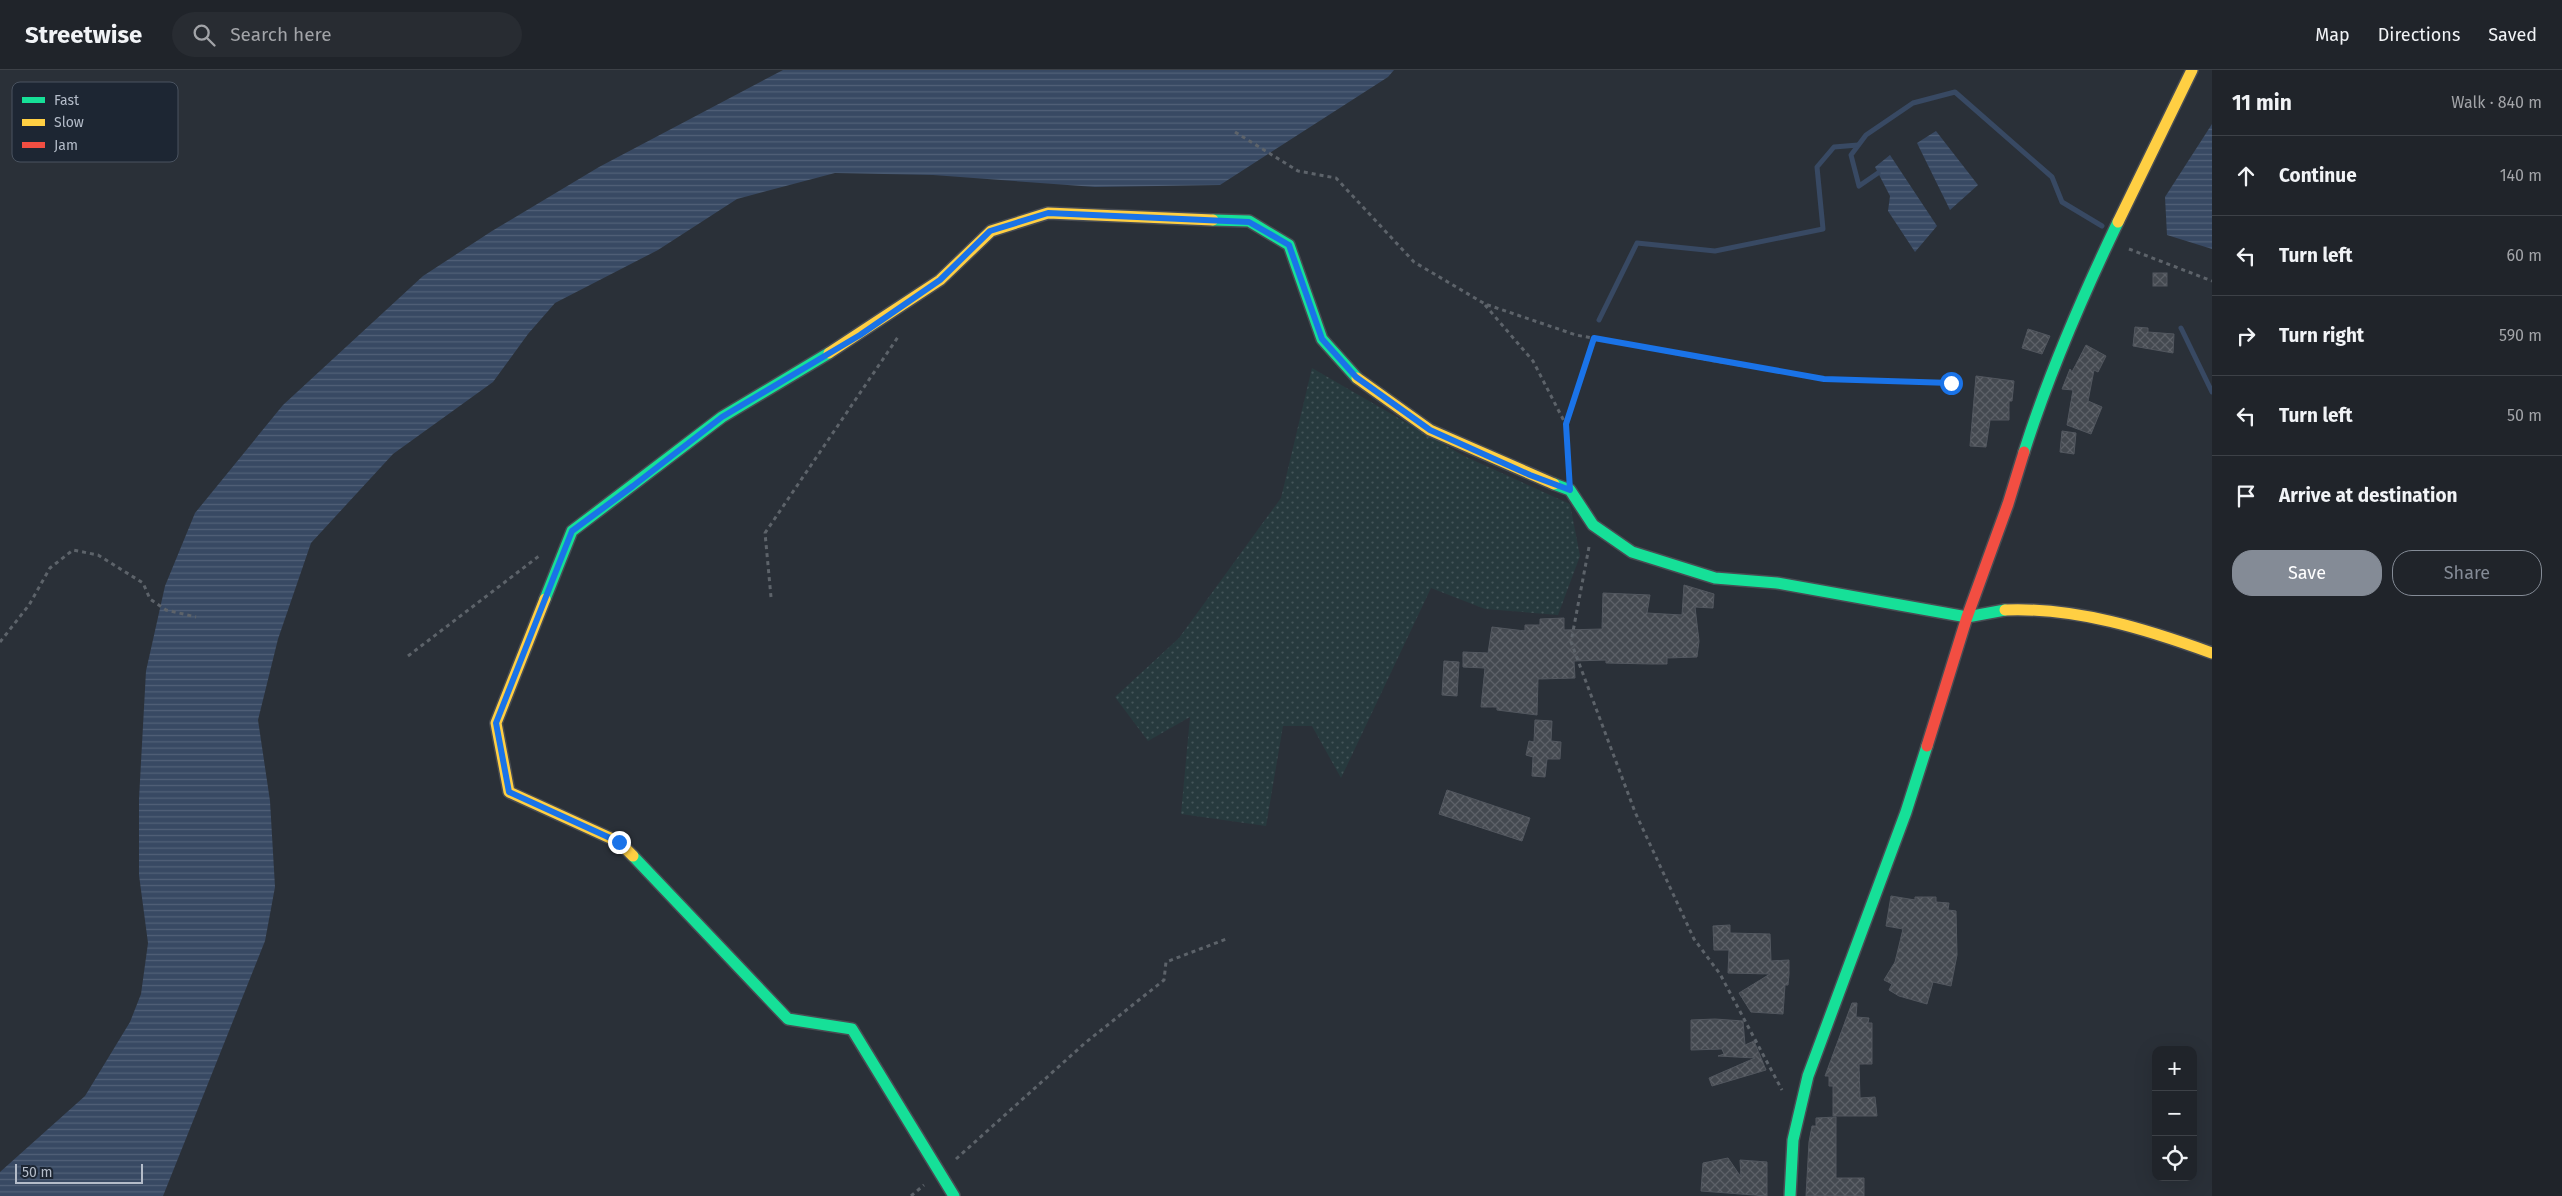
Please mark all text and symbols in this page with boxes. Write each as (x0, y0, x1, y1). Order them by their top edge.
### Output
search box (172, 12, 522, 57)
text: Streetwise (25, 21, 142, 49)
icon: search (190, 21, 218, 49)
text: Search here (230, 23, 332, 46)
text: Map (2315, 24, 2350, 46)
text: Directions (2378, 24, 2460, 46)
text: Saved (2488, 24, 2537, 46)
legend (12, 82, 178, 162)
text: 11 min (2232, 90, 2292, 116)
text: Fast (54, 92, 80, 109)
text: Walk · 840 m (2451, 93, 2542, 112)
text: Slow (54, 114, 84, 131)
text: Jam (54, 137, 78, 154)
icon: ahead (2232, 162, 2260, 190)
text: Continue (2279, 164, 2357, 187)
text: 140 m (2500, 166, 2542, 185)
icon: left (2232, 242, 2260, 270)
text: Turn left (2279, 244, 2353, 267)
text: 60 m (2507, 246, 2542, 265)
icon: right (2232, 322, 2260, 350)
text: Turn right (2279, 324, 2364, 347)
text: 590 m (2499, 326, 2542, 345)
route start (1940, 372, 1963, 395)
icon: left (2232, 402, 2260, 430)
text: Turn left (2279, 404, 2353, 427)
text: 50 m (2507, 406, 2542, 425)
icon: arrive (2232, 482, 2260, 510)
text: Arrive at destination (2279, 484, 2458, 507)
button: Save (2232, 550, 2382, 596)
button: Share (2392, 550, 2542, 596)
route end (608, 831, 631, 854)
map controls (2152, 1046, 2197, 1181)
button: + (2152, 1046, 2197, 1091)
button: − (2152, 1091, 2197, 1136)
button: locate (2152, 1136, 2197, 1181)
scale bar (15, 1161, 142, 1184)
text: 50 m (22, 1164, 53, 1181)

